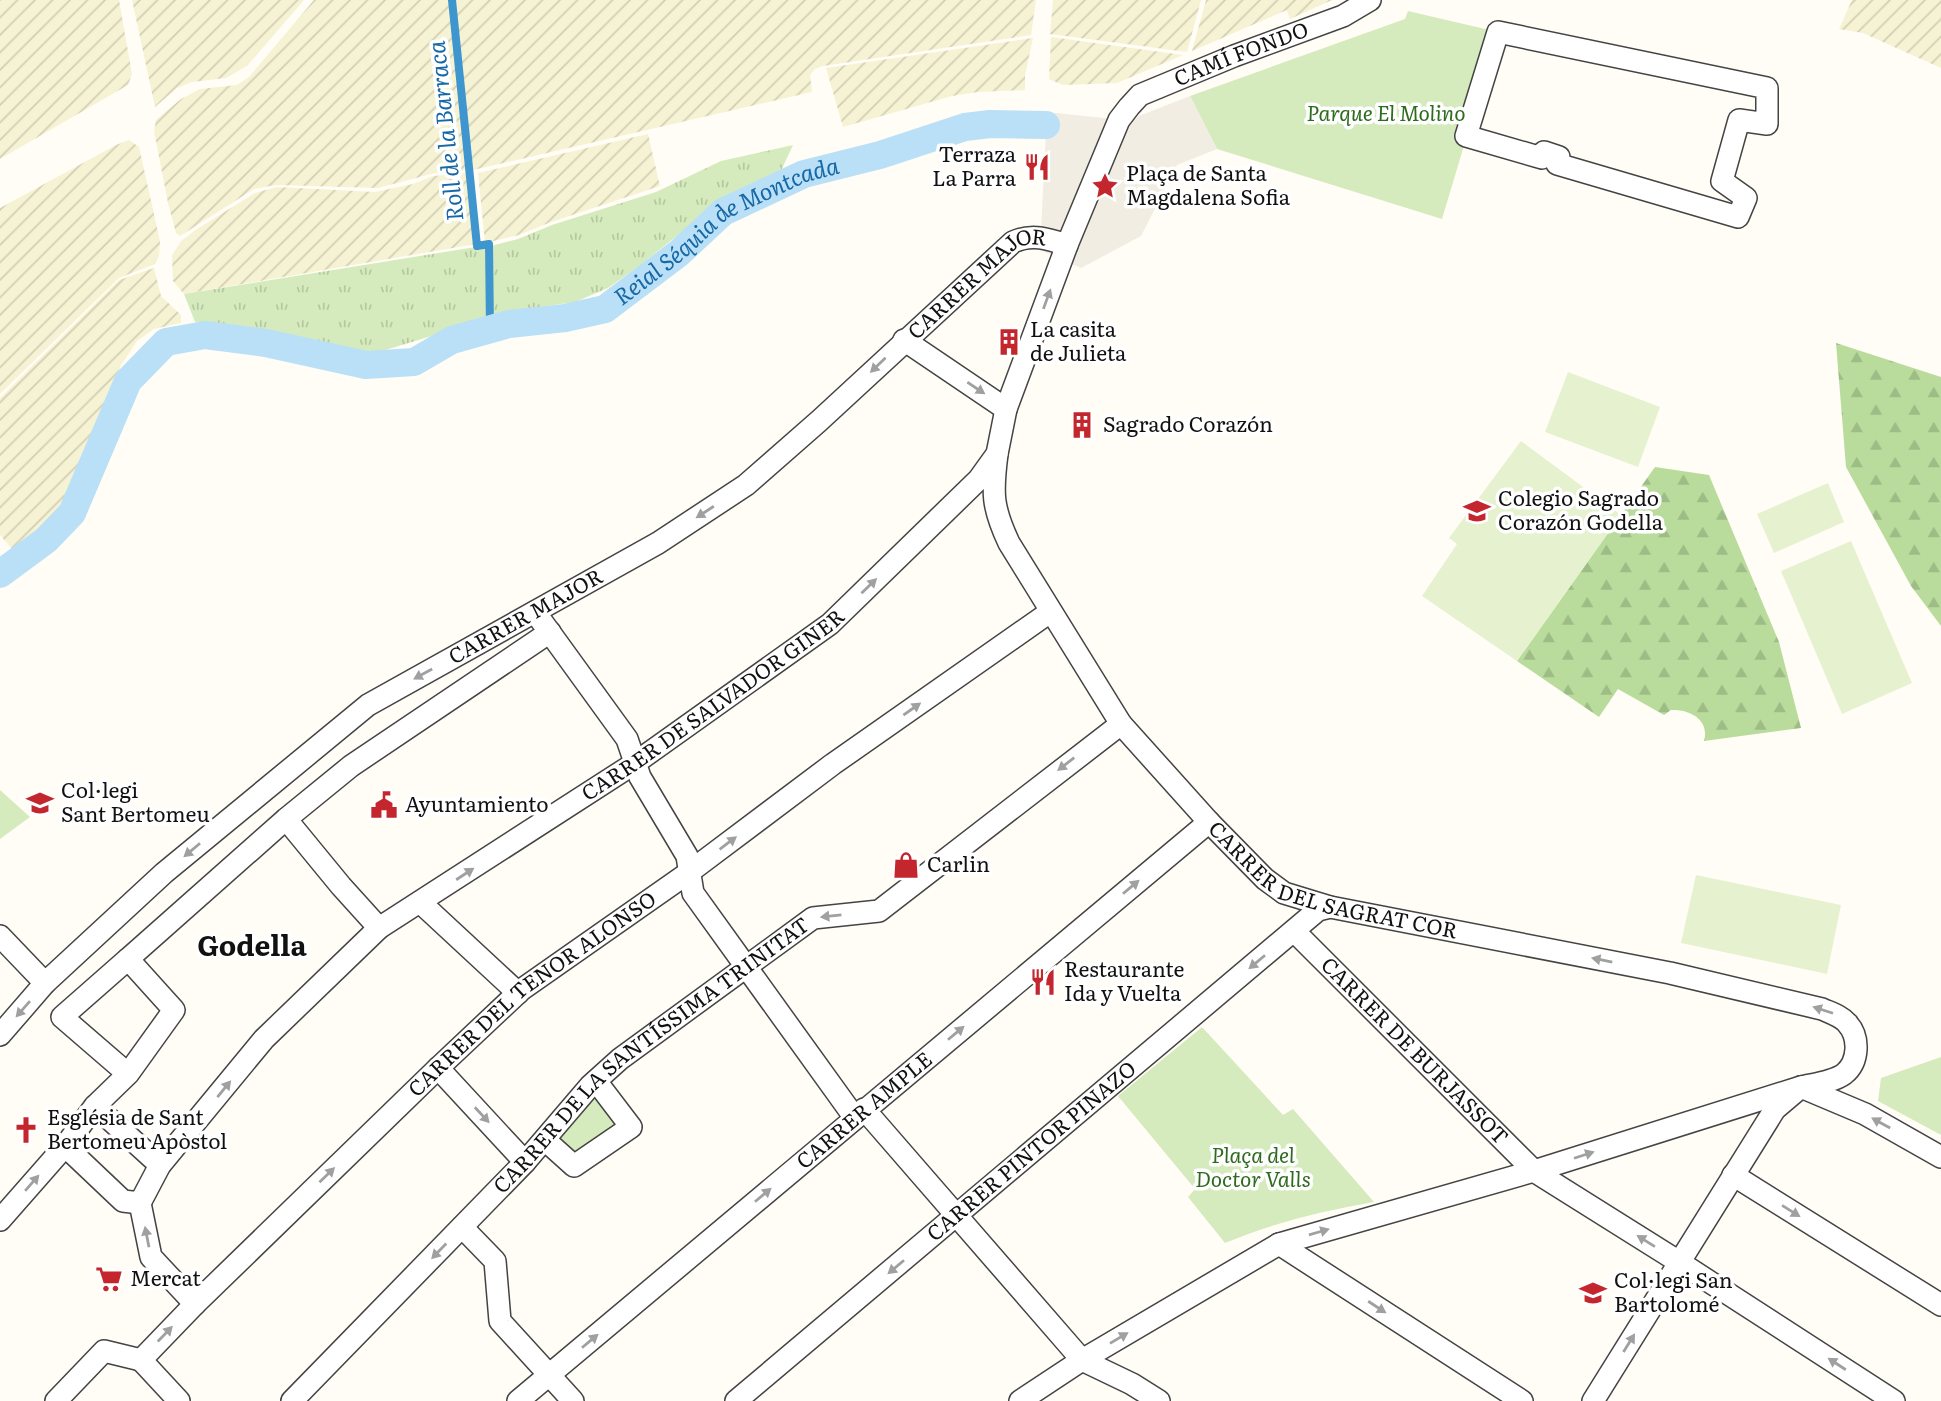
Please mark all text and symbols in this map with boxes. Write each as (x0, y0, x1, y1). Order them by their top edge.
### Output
street label: CAMÍ FONDO (1168, 12, 1312, 92)
water label: Roll de la Barraca (418, 39, 470, 223)
park label: Parque El Molino (1306, 96, 1466, 127)
place label: Terraza La Parra (932, 137, 1017, 192)
water label: Reial Séquia de Montcada (605, 147, 842, 312)
restaurant icon: Terraza La Parra (1022, 152, 1052, 182)
place label: Plaça de Santa Magdalena Sofia (1126, 156, 1291, 211)
place icon: Plaça de Santa Magdalena Sofia (1090, 171, 1120, 201)
street label: CARRER MAJOR (899, 219, 1049, 345)
one-way arrow (1042, 289, 1053, 310)
place label: La casita de Julieta (1030, 312, 1127, 367)
building icon: La casita de Julieta (994, 327, 1024, 357)
one-way arrow (870, 357, 887, 373)
one-way arrow (967, 381, 985, 395)
place label: Sagrado Corazón (1103, 407, 1273, 438)
building icon: Sagrado Corazón (1067, 410, 1097, 440)
place label: Colegio Sagrado Corazón Godella (1498, 481, 1664, 536)
school or university icon: Colegio Sagrado Corazón Godella (1462, 496, 1492, 526)
one-way arrow (696, 505, 714, 519)
street label: CARRER MAJOR (442, 559, 608, 670)
one-way arrow (860, 579, 877, 595)
street label: CARRER DE SALVADOR GINER (574, 600, 850, 807)
one-way arrow (413, 668, 433, 680)
one-way arrow (903, 702, 921, 716)
one-way arrow (1057, 757, 1075, 771)
place label: Col·legi Sant Bertomeu (61, 773, 210, 828)
place label: Ayuntamiento (405, 787, 549, 818)
school or university icon: Col·legi Sant Bertomeu (25, 788, 55, 818)
public building icon: Ayuntamiento (369, 790, 399, 820)
street label: CARRER DEL SAGRAT COR (1203, 812, 1461, 944)
one-way arrow (719, 837, 737, 851)
one-way arrow (183, 842, 200, 857)
place label: Carlin (927, 847, 990, 878)
shop icon: Carlin (891, 850, 921, 880)
one-way arrow (455, 868, 475, 881)
one-way arrow (1123, 880, 1140, 895)
street label: CARRER DEL TENOR ALONSO (400, 882, 661, 1102)
street label: CARRER DE LA SANTÍSSIMA TRINITAT (485, 908, 815, 1199)
one-way arrow (820, 911, 842, 922)
district label: Godella (197, 923, 307, 965)
street label: CARRER DE BURJASSOT (1315, 949, 1517, 1150)
place label: Restaurante Ida y Vuelta (1064, 952, 1185, 1007)
one-way arrow (1591, 954, 1613, 965)
one-way arrow (1248, 955, 1266, 970)
restaurant icon: Restaurante Ida y Vuelta (1028, 967, 1058, 997)
one-way arrow (16, 1000, 31, 1017)
one-way arrow (1813, 1005, 1834, 1015)
one-way arrow (947, 1025, 965, 1040)
street label: CARRER AMPLE (788, 1043, 938, 1175)
street label: CARRER PINTOR PINAZO (919, 1052, 1142, 1247)
one-way arrow (216, 1081, 231, 1099)
place label: Església de Sant Bertomeu Apòstol (47, 1100, 227, 1155)
one-way arrow (473, 1106, 489, 1123)
church icon: Església de Sant Bertomeu Apòstol (11, 1115, 41, 1145)
one-way arrow (1872, 1117, 1891, 1129)
park label: Plaça del Doctor Valls (1195, 1138, 1311, 1193)
one-way arrow (1574, 1150, 1595, 1160)
one-way arrow (319, 1166, 336, 1183)
one-way arrow (24, 1175, 40, 1192)
one-way arrow (755, 1188, 772, 1203)
one-way arrow (1781, 1204, 1801, 1217)
one-way arrow (142, 1226, 153, 1248)
one-way arrow (1309, 1227, 1330, 1237)
one-way arrow (1636, 1234, 1655, 1247)
one-way arrow (430, 1242, 447, 1259)
one-way arrow (887, 1259, 905, 1275)
place label: Mercat (130, 1261, 201, 1292)
place label: Col·legi San Bartolomé (1614, 1263, 1733, 1318)
supermarket icon: Mercat (94, 1264, 124, 1294)
school or university icon: Col·legi San Bartolomé (1578, 1278, 1608, 1308)
one-way arrow (1368, 1301, 1387, 1314)
one-way arrow (157, 1326, 174, 1343)
one-way arrow (1109, 1332, 1128, 1345)
one-way arrow (1622, 1333, 1635, 1353)
one-way arrow (580, 1334, 598, 1349)
one-way arrow (1828, 1357, 1846, 1371)

